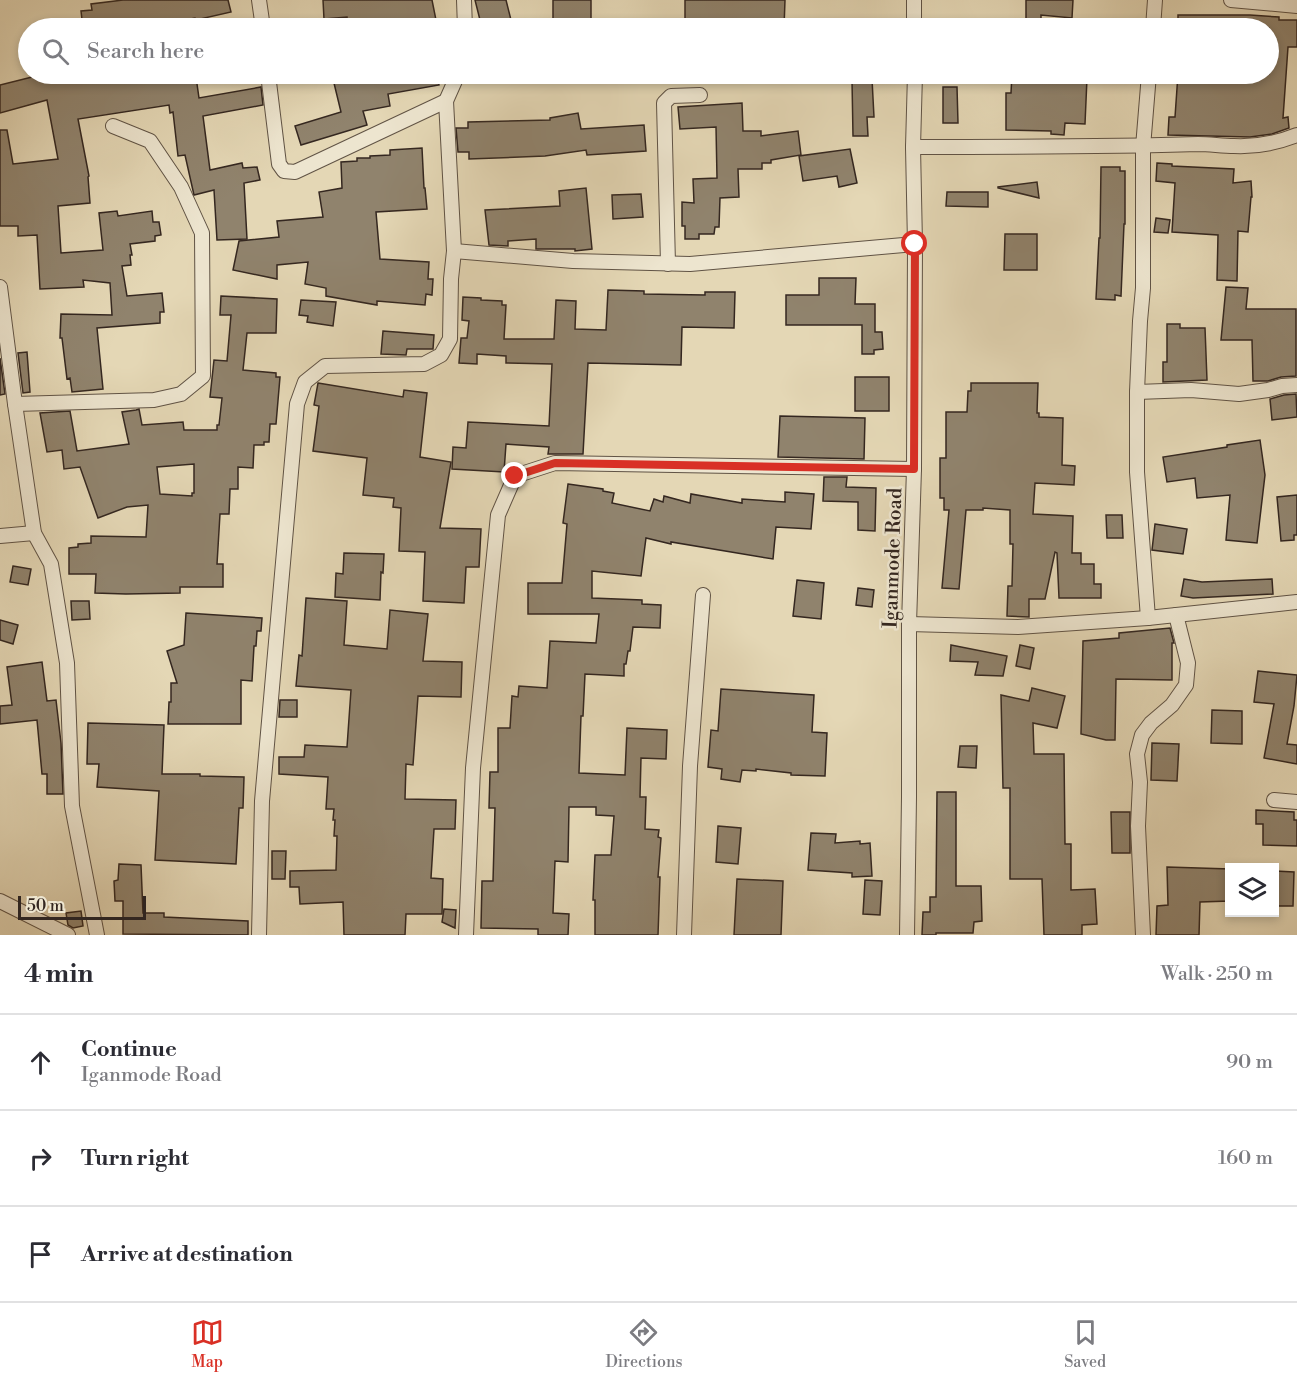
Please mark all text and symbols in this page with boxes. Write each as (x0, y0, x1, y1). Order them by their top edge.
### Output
search box (18, 18, 1279, 84)
icon: search (39, 35, 72, 68)
text: Search here (87, 38, 204, 65)
route start (901, 230, 927, 256)
route end (501, 462, 527, 488)
street label: Iganmode Road (879, 487, 908, 629)
map controls (1225, 863, 1279, 917)
button: layers (1225, 863, 1279, 917)
scale bar (18, 893, 146, 920)
text: 50 m (27, 896, 64, 916)
text: 4 min (24, 958, 94, 990)
text: Walk · 250 m (1161, 962, 1273, 987)
text: Continue (81, 1036, 177, 1063)
icon: ahead (24, 1046, 57, 1079)
text: 90 m (1226, 1050, 1273, 1075)
text: Iganmode Road (81, 1063, 222, 1088)
icon: right (24, 1142, 57, 1175)
text: Turn right (81, 1145, 189, 1172)
text: 160 m (1218, 1146, 1273, 1171)
icon: arrive (24, 1238, 57, 1271)
text: Arrive at destination (81, 1241, 293, 1268)
tab: Map (191, 1316, 224, 1372)
tab: Directions (605, 1316, 683, 1372)
tab: Saved (1064, 1316, 1106, 1372)

